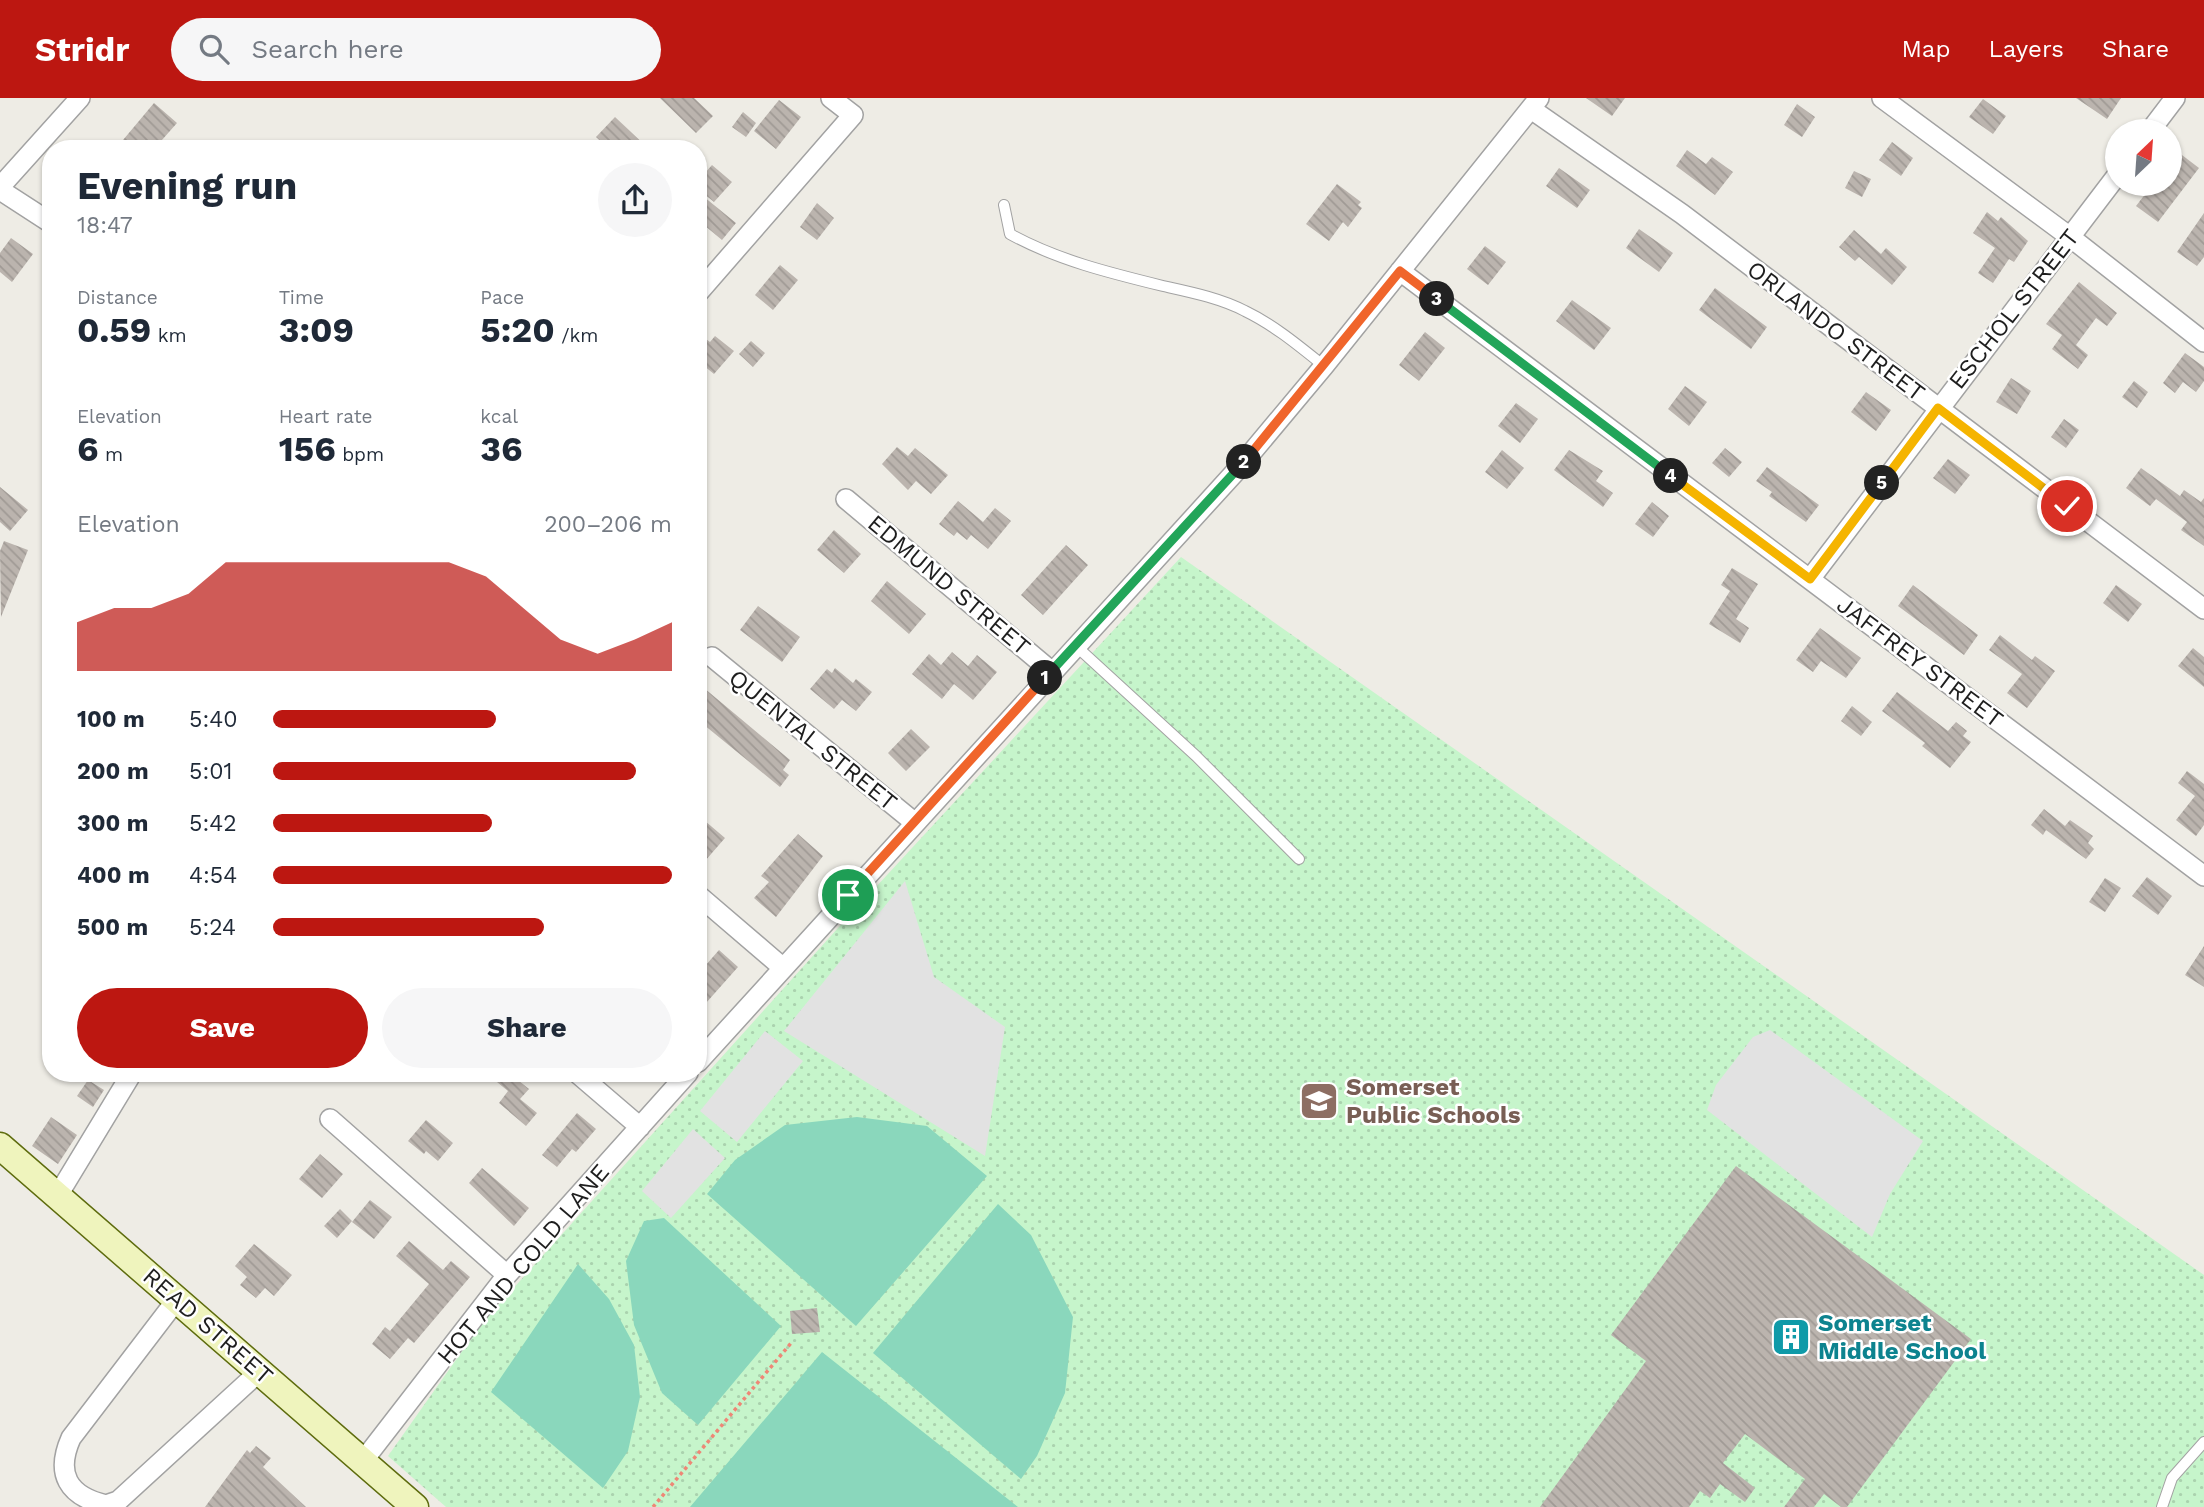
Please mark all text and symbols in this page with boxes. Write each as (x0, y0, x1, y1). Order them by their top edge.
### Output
search box (171, 18, 661, 81)
text: Stridr (35, 30, 129, 69)
icon: search (195, 30, 233, 68)
text: Search here (251, 34, 404, 64)
text: Map (1902, 35, 1950, 63)
text: Layers (1988, 35, 2064, 63)
text: Share (2102, 35, 2169, 63)
north arrow (2105, 119, 2182, 196)
map controls (2105, 119, 2182, 196)
button: share (598, 163, 672, 237)
text: Evening run (77, 164, 297, 208)
text: 18:47 (77, 212, 133, 239)
street label: ESCHOL STREET (1943, 224, 2085, 394)
street label: ORLANDO STREET (1742, 255, 1930, 407)
pin: 3 (1420, 282, 1454, 316)
text: Distance (77, 286, 158, 309)
text: Time (279, 286, 324, 309)
text: Pace (480, 286, 524, 309)
text: 3 (1431, 287, 1442, 310)
text: 0.59 (77, 309, 151, 351)
text: 3:09 (279, 309, 354, 351)
text: 5:20 (480, 309, 555, 351)
text: km (151, 324, 187, 347)
text: /km (555, 324, 598, 347)
text: Elevation (77, 405, 162, 428)
text: Heart rate (279, 405, 373, 428)
text: kcal (480, 405, 518, 428)
text: 6 (77, 428, 99, 470)
text: 156 (279, 428, 336, 470)
text: 36 (480, 428, 523, 470)
text: m (99, 443, 123, 466)
text: bpm (336, 443, 384, 466)
pin: 2 (1226, 444, 1262, 480)
text: 2 (1238, 450, 1249, 473)
pin: 4 (1654, 458, 1688, 494)
text: 4 (1664, 464, 1677, 487)
pin: 5 (1864, 466, 1899, 500)
text: 5 (1876, 471, 1887, 494)
pin (2037, 476, 2097, 536)
icon: check (2048, 487, 2086, 525)
street label: EDMUND STREET (862, 509, 1036, 661)
text: Elevation (77, 511, 180, 538)
text: 200–206 m (544, 511, 672, 538)
street label: JAFFREY STREET (1831, 590, 2009, 734)
pin: 1 (1028, 660, 1062, 696)
street label: QUENTAL STREET (723, 664, 903, 816)
text: 1 (1040, 666, 1049, 689)
text: 100 m (77, 706, 145, 733)
text: 5:40 (189, 706, 238, 733)
text: 200 m (77, 758, 149, 785)
text: 5:01 (189, 758, 232, 785)
text: 300 m (77, 810, 148, 837)
text: 5:42 (189, 810, 237, 837)
text: 400 m (77, 862, 150, 889)
text: 4:54 (189, 862, 237, 889)
pin (818, 865, 878, 925)
icon: arrive (829, 876, 867, 914)
text: 500 m (77, 914, 148, 941)
text: 5:24 (189, 914, 236, 941)
button: Save (77, 988, 368, 1068)
button: Share (382, 988, 672, 1068)
place label: Somerset Public Schools (1346, 1073, 1521, 1129)
school or university icon: Somerset Public Schools (1298, 1080, 1340, 1122)
street label: HOT AND COLD LANE (431, 1158, 615, 1370)
street label: READ STREET (137, 1262, 279, 1390)
place label: Somerset Middle School (1818, 1309, 1986, 1365)
building icon: Somerset Middle School (1770, 1316, 1812, 1358)

